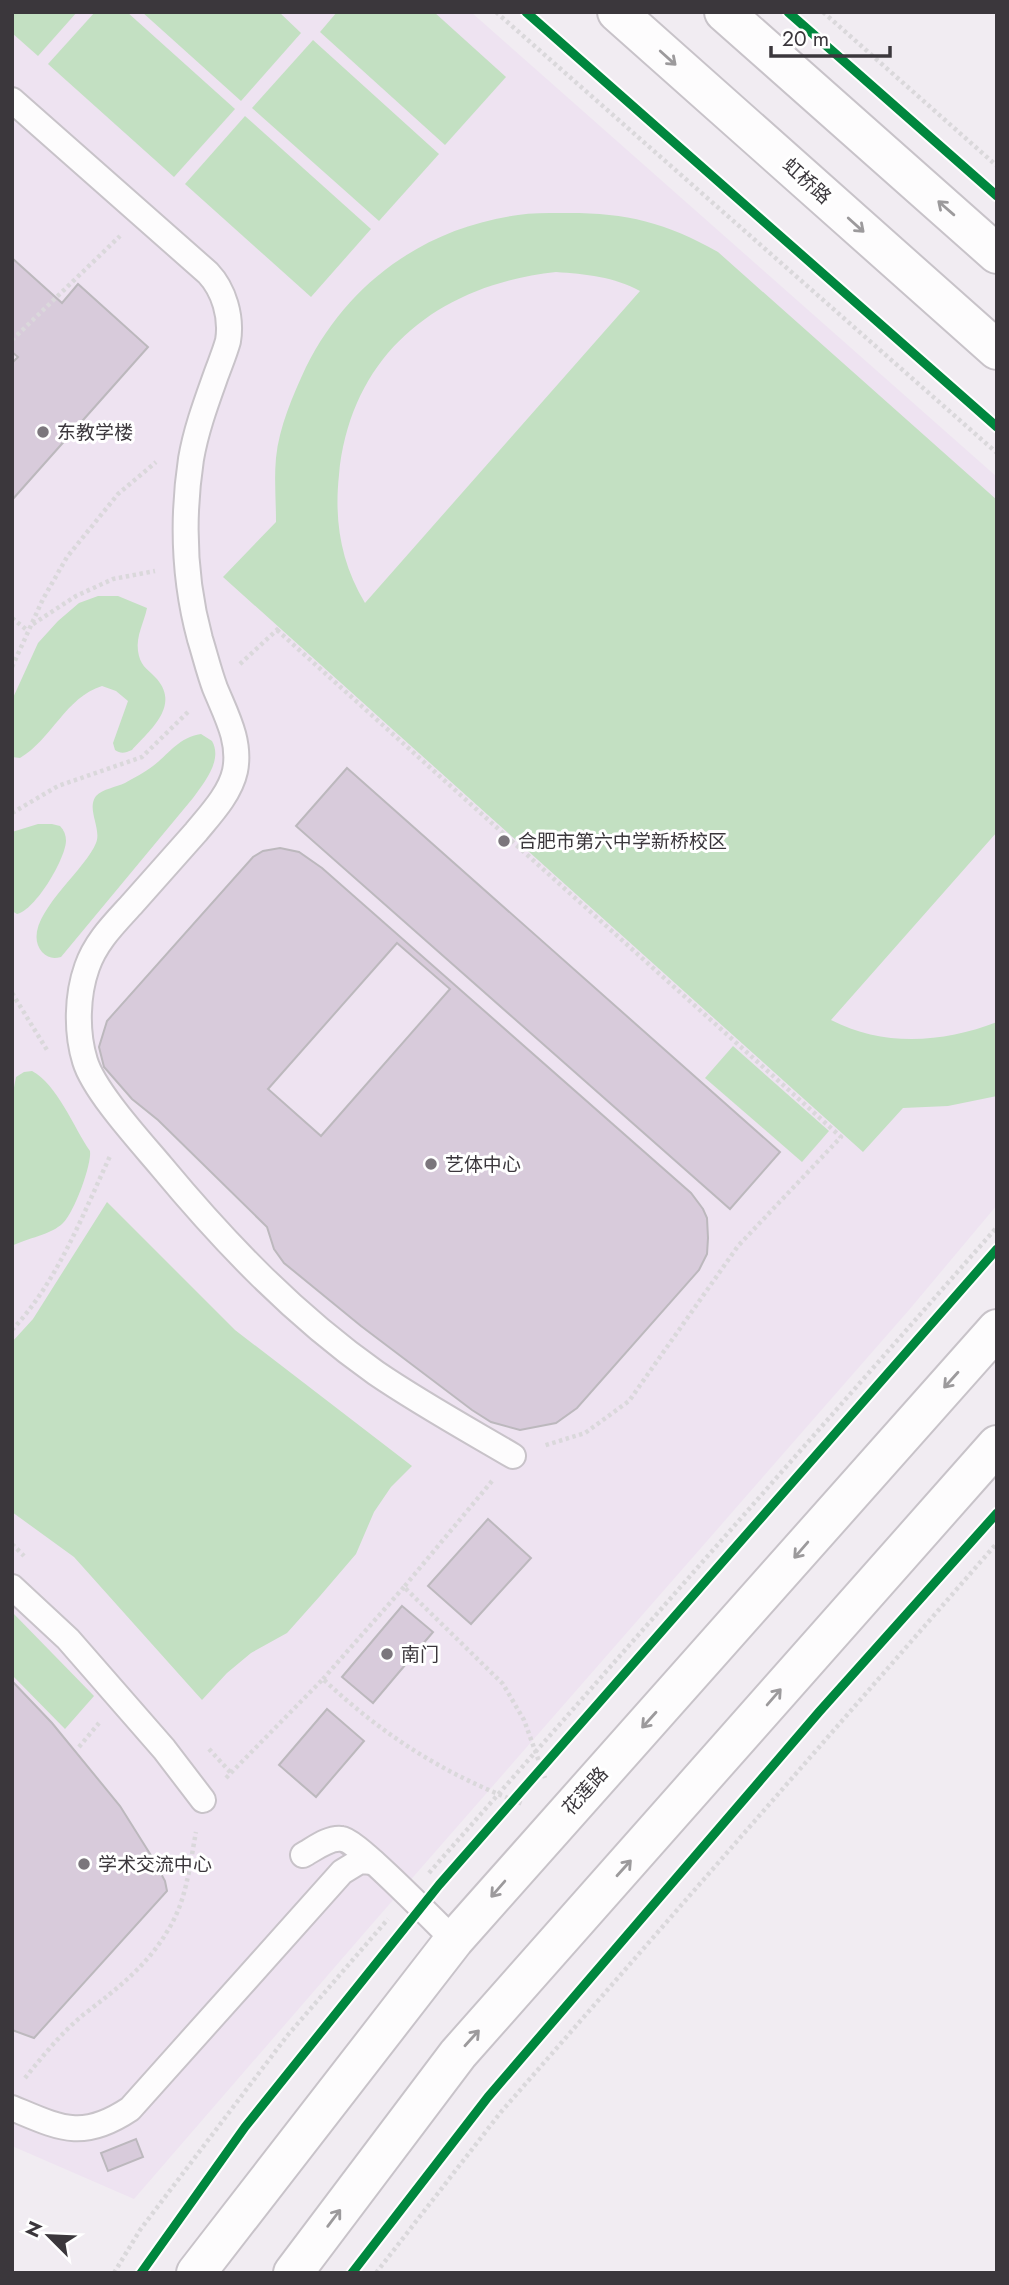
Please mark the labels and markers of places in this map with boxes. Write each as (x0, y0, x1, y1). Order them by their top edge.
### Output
place label: 东教学楼 (57, 419, 133, 446)
marker: 东教学楼 (35, 424, 51, 440)
place label: 合肥市第六中学新桥校区 (518, 828, 727, 855)
marker: 合肥市第六中学新桥校区 (496, 833, 512, 849)
place label: 艺体中心 (445, 1151, 521, 1178)
marker: 艺体中心 (423, 1156, 439, 1172)
place label: 南门 (401, 1641, 439, 1668)
marker: 南门 (379, 1646, 395, 1662)
place label: 学术交流中心 (98, 1851, 212, 1878)
marker: 学术交流中心 (76, 1856, 92, 1872)

